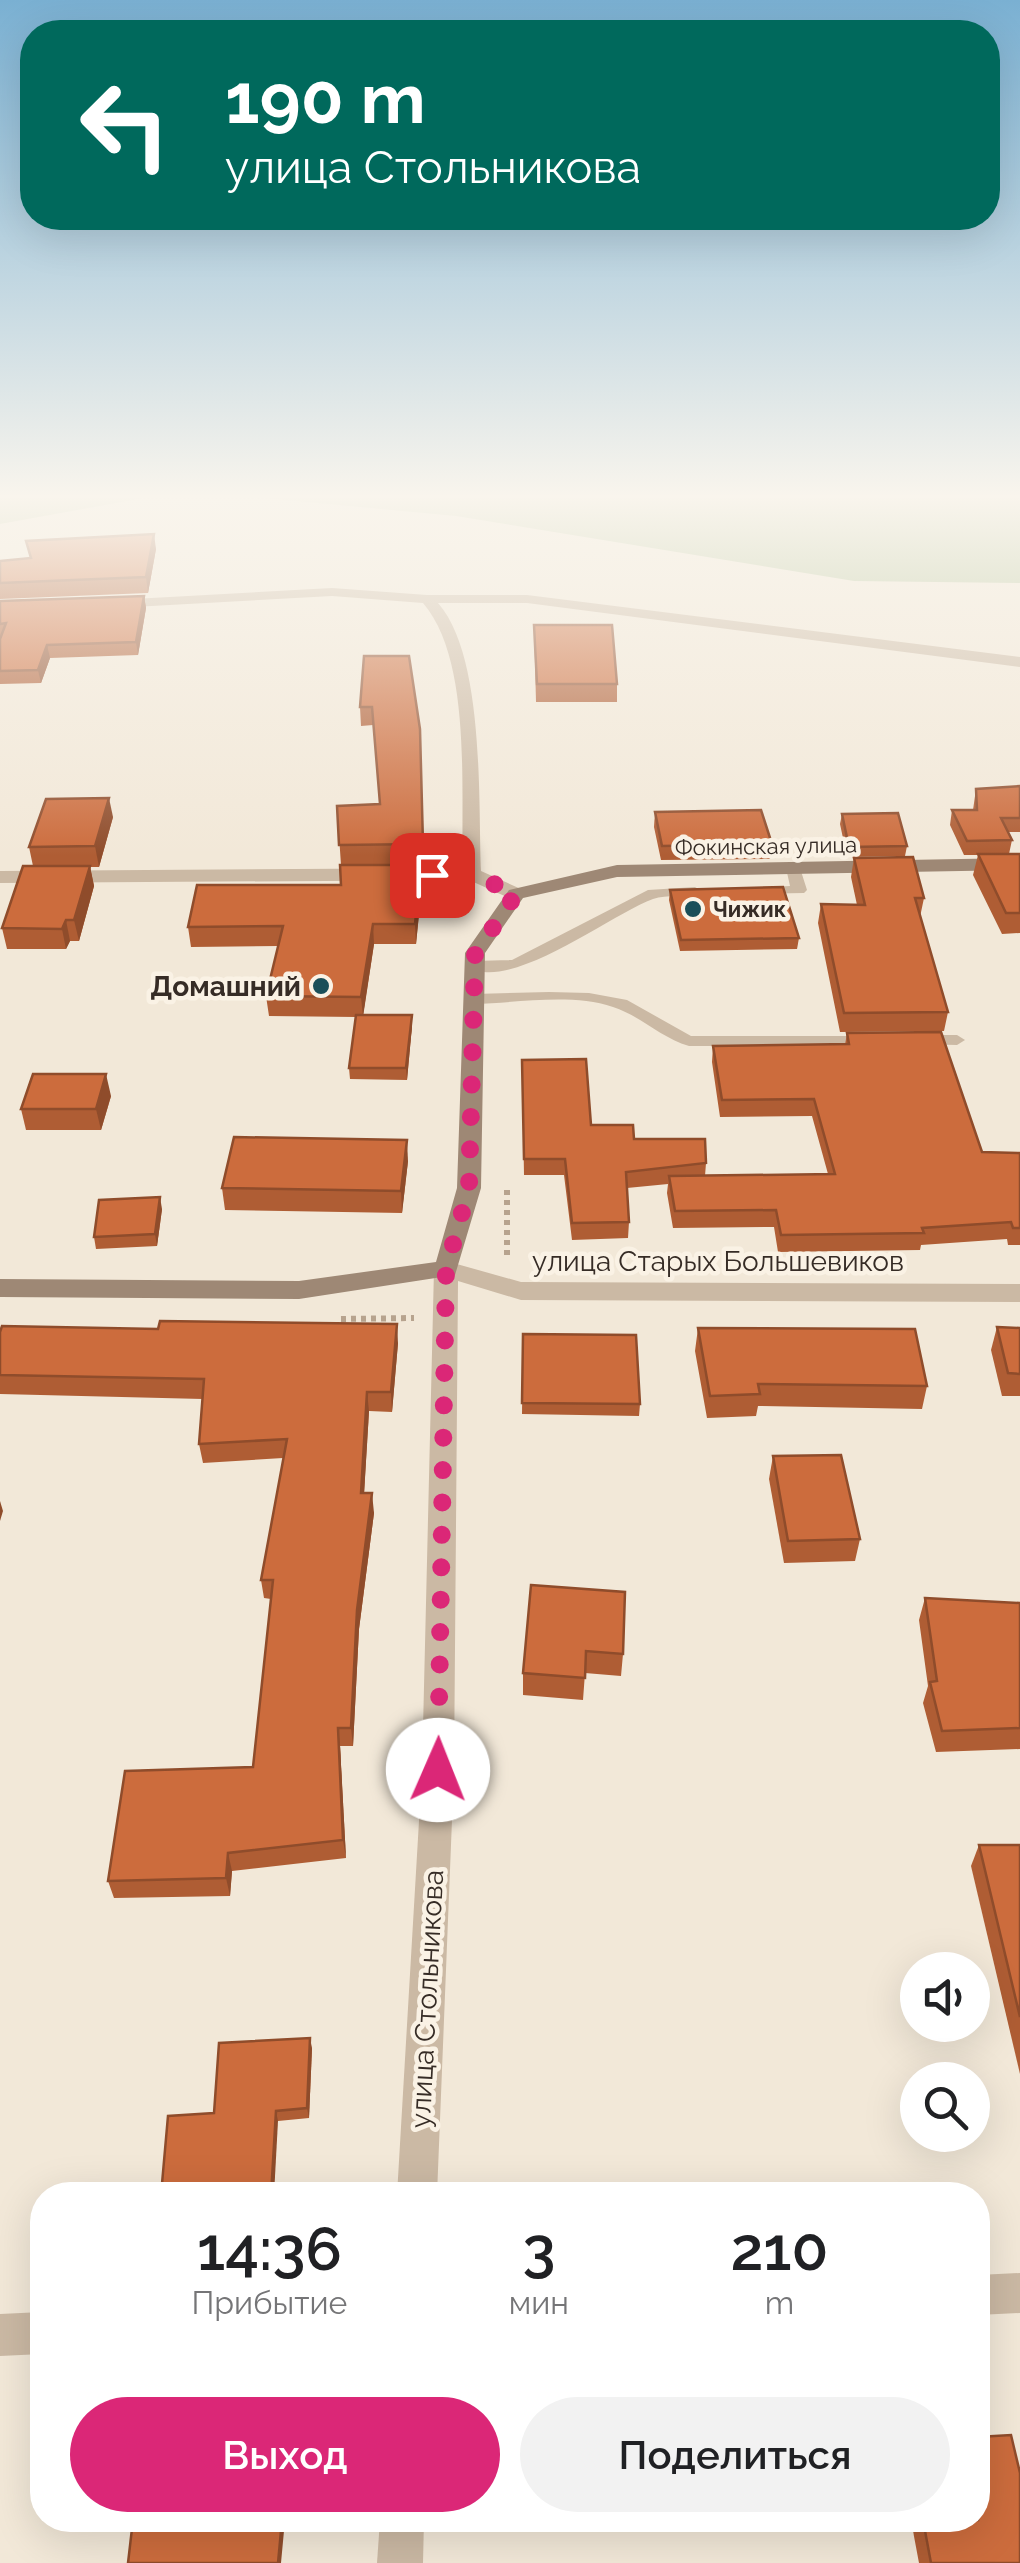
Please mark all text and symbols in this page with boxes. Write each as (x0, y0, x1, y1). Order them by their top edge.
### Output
text: 190 m (225, 57, 426, 139)
icon: left (60, 60, 190, 190)
text: улица Стольникова (225, 141, 641, 194)
street label: Фокинская улица (675, 831, 857, 861)
pin (390, 833, 475, 918)
icon: arrive (405, 848, 460, 903)
place label: Чижик (713, 896, 787, 922)
marker: Чижик (682, 898, 704, 920)
place label: Домашний (150, 970, 301, 1003)
marker: Домашний (310, 975, 332, 997)
street label: улица Старых Большевиков (532, 1245, 904, 1278)
position arrow (386, 1718, 490, 1822)
street label: улица Стольникова (404, 1869, 450, 2129)
map controls (900, 1952, 990, 2152)
button: sound (900, 1952, 990, 2042)
button: search (900, 2062, 990, 2152)
text: 14:36 (197, 2214, 342, 2284)
text: 3 (522, 2214, 555, 2284)
text: 210 (730, 2214, 828, 2284)
text: Прибытие (192, 2284, 347, 2321)
text: мин (509, 2284, 569, 2321)
text: m (765, 2284, 794, 2321)
button: Выход (70, 2397, 500, 2512)
button: Поделиться (520, 2397, 950, 2512)

